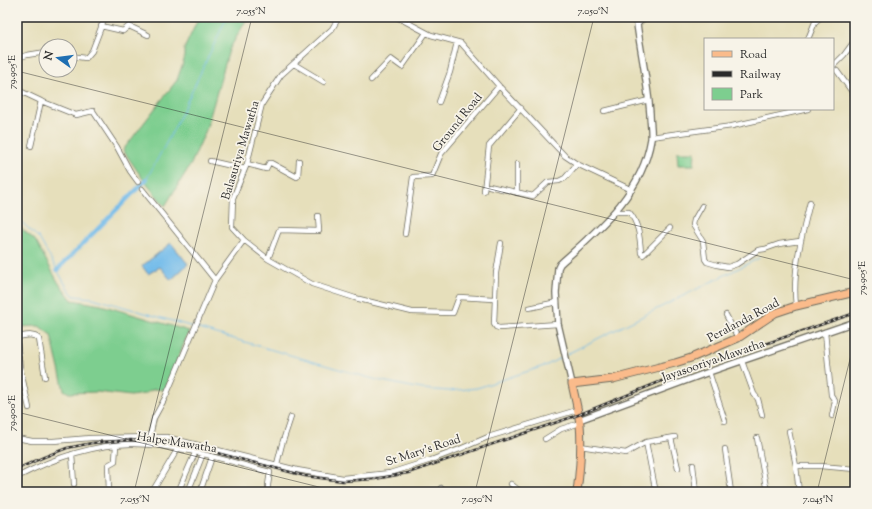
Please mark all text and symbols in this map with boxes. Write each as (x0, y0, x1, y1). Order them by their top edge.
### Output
text: 7.055°N (236, 4, 266, 19)
text: 7.050°N (577, 4, 609, 19)
north arrow (38, 38, 78, 78)
legend (704, 38, 834, 110)
text: Road (740, 46, 767, 64)
text: N (40, 49, 58, 63)
text: 79.905°E (5, 55, 20, 89)
text: Railway (740, 66, 781, 84)
text: Park (740, 86, 763, 104)
street label: Ground Road (428, 89, 487, 156)
street label: Balasuriya Mawatha (217, 98, 265, 202)
text: 79.905°E (855, 261, 870, 295)
street label: Peralanda Road (704, 294, 783, 348)
street label: Jayasooriya Mawatha (659, 335, 768, 387)
text: 79.900°E (5, 395, 20, 431)
street label: Halpe Mawatha (136, 428, 218, 458)
street label: St Mary's Road (384, 430, 463, 472)
text: 7.055°N (120, 492, 150, 507)
text: 7.050°N (461, 492, 493, 507)
text: 7.045°N (803, 492, 833, 507)

